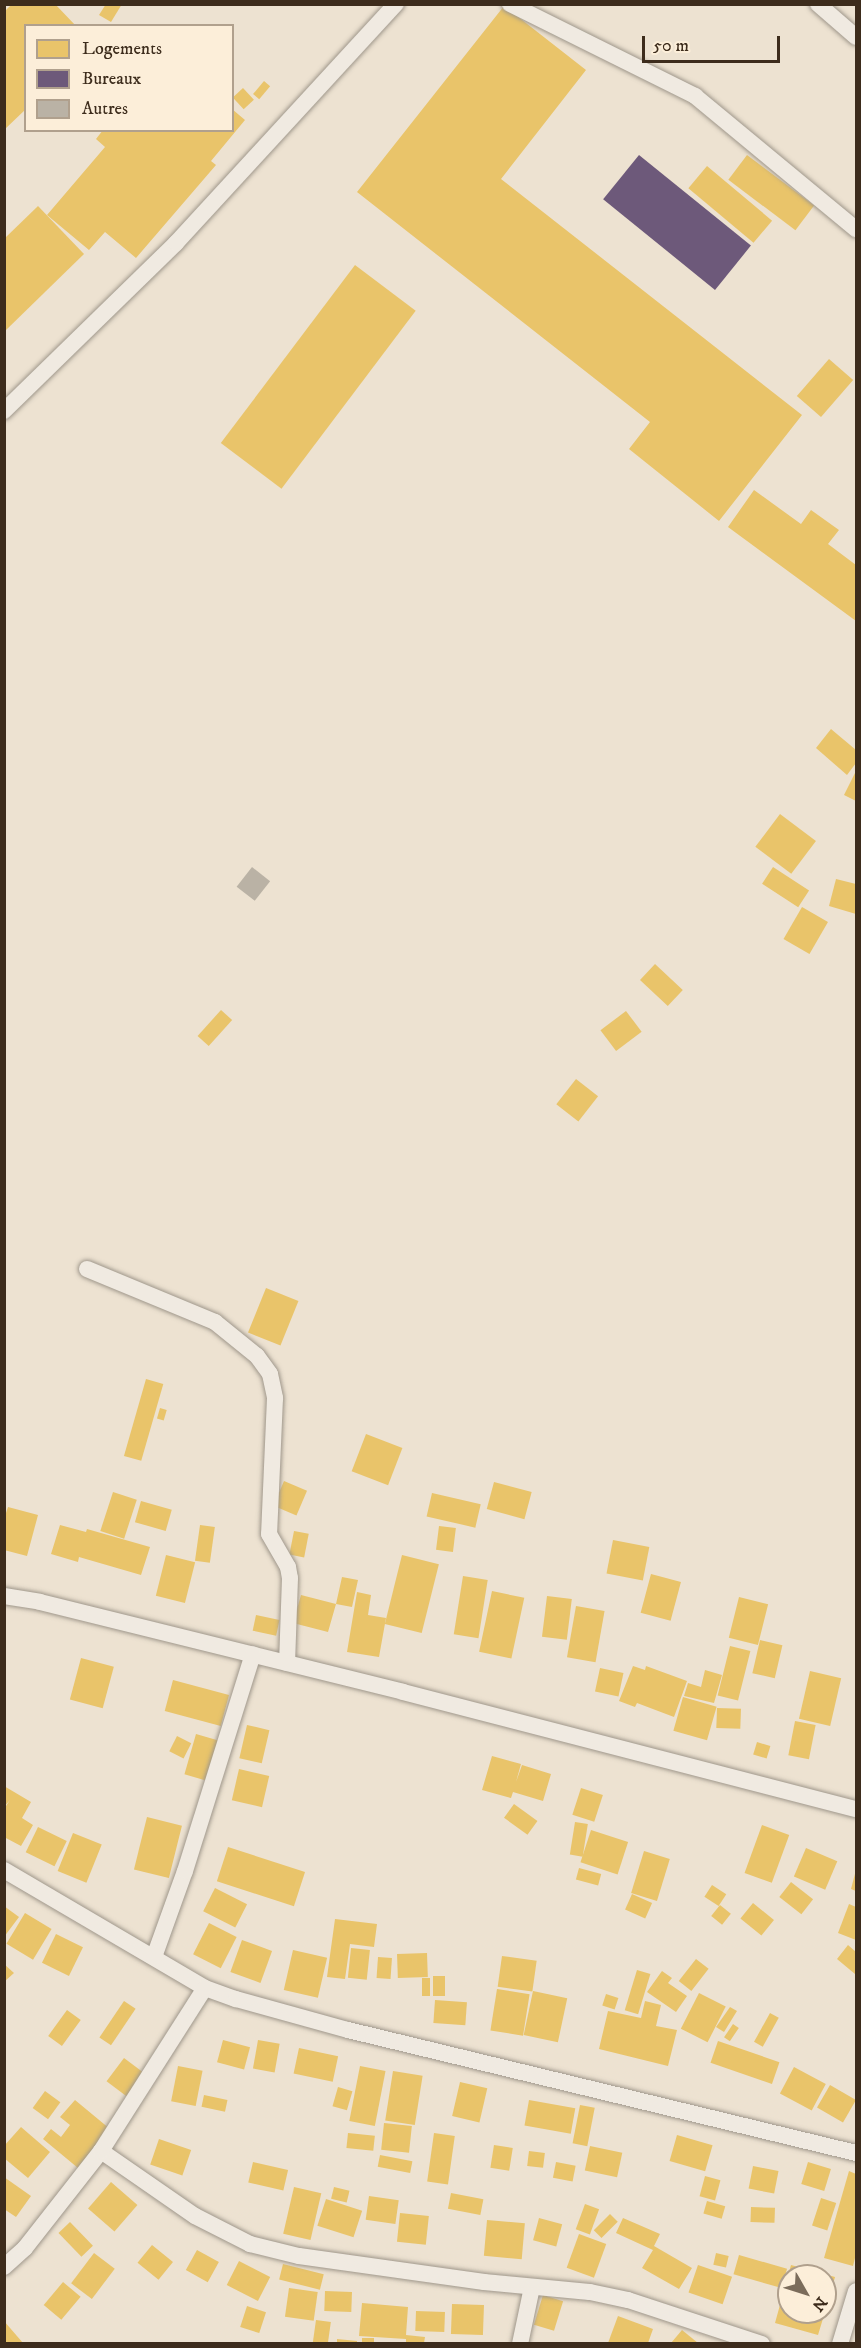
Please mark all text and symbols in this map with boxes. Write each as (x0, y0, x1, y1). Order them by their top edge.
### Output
legend (24, 24, 234, 132)
scale bar (645, 24, 783, 62)
text: 50 m (653, 35, 689, 57)
text: Logements (82, 38, 162, 60)
text: Bureaux (82, 68, 141, 90)
text: Autres (82, 98, 128, 120)
north arrow (777, 2264, 837, 2324)
text: N (808, 2293, 831, 2315)

